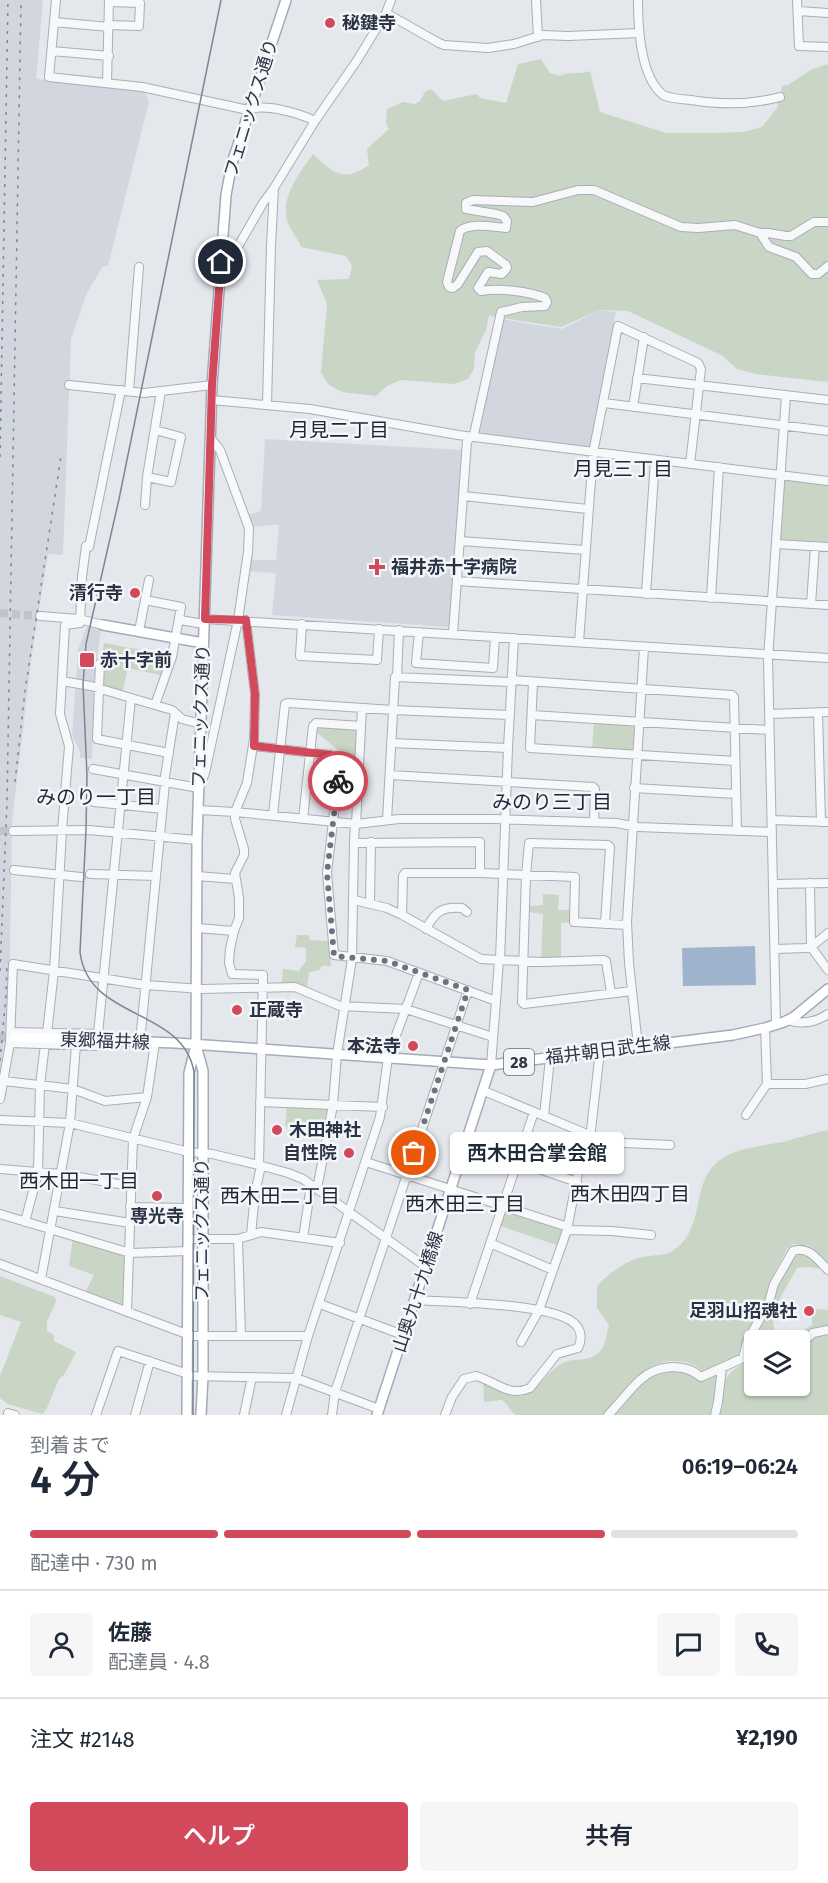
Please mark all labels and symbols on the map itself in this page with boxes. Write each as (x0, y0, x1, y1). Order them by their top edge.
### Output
place label: 秘鍵寺 (342, 12, 396, 34)
marker: 秘鍵寺 (323, 16, 337, 30)
street label: フェニックス通り (220, 36, 282, 180)
pin (195, 236, 246, 287)
district label: 月見二丁目 (289, 418, 389, 442)
district label: 月見三丁目 (573, 457, 673, 481)
place label: 福井赤十字病院 (391, 556, 517, 578)
marker: 福井赤十字病院 (368, 558, 386, 576)
place label: 清行寺 (69, 582, 123, 604)
marker: 清行寺 (128, 586, 142, 600)
street label: フェニックス通り (188, 644, 214, 788)
place label: 赤十字前 (100, 649, 172, 671)
marker: 赤十字前 (78, 651, 96, 669)
courier (308, 751, 368, 811)
district label: みのり一丁目 (36, 785, 156, 809)
district label: みのり三丁目 (492, 790, 612, 814)
place label: 正蔵寺 (249, 999, 303, 1021)
marker: 正蔵寺 (230, 1003, 244, 1017)
street label: 東郷福井線 (60, 1028, 150, 1054)
street label: 福井朝日武生線 (544, 1031, 672, 1069)
place label: 本法寺 (347, 1035, 401, 1057)
marker: 本法寺 (406, 1039, 420, 1053)
road number: 28 (504, 1049, 534, 1075)
place label: 木田神社 (289, 1119, 361, 1141)
marker: 木田神社 (270, 1123, 284, 1137)
pin (388, 1127, 439, 1178)
callout: 西木田合掌会館 (450, 1132, 624, 1174)
place label: 自性院 (283, 1142, 337, 1164)
marker: 自性院 (342, 1146, 356, 1160)
street label: フェニックス通り (191, 1158, 213, 1302)
district label: 西木田一丁目 (19, 1169, 139, 1193)
district label: 西木田四丁目 (570, 1182, 690, 1206)
district label: 西木田二丁目 (220, 1184, 340, 1208)
marker: 専光寺 (150, 1189, 164, 1203)
district label: 西木田三丁目 (405, 1192, 525, 1216)
place label: 専光寺 (130, 1205, 184, 1227)
street label: 山奥九十九橋線 (388, 1229, 448, 1355)
place label: 足羽山招魂社 (689, 1300, 797, 1322)
marker: 足羽山招魂社 (802, 1304, 816, 1318)

